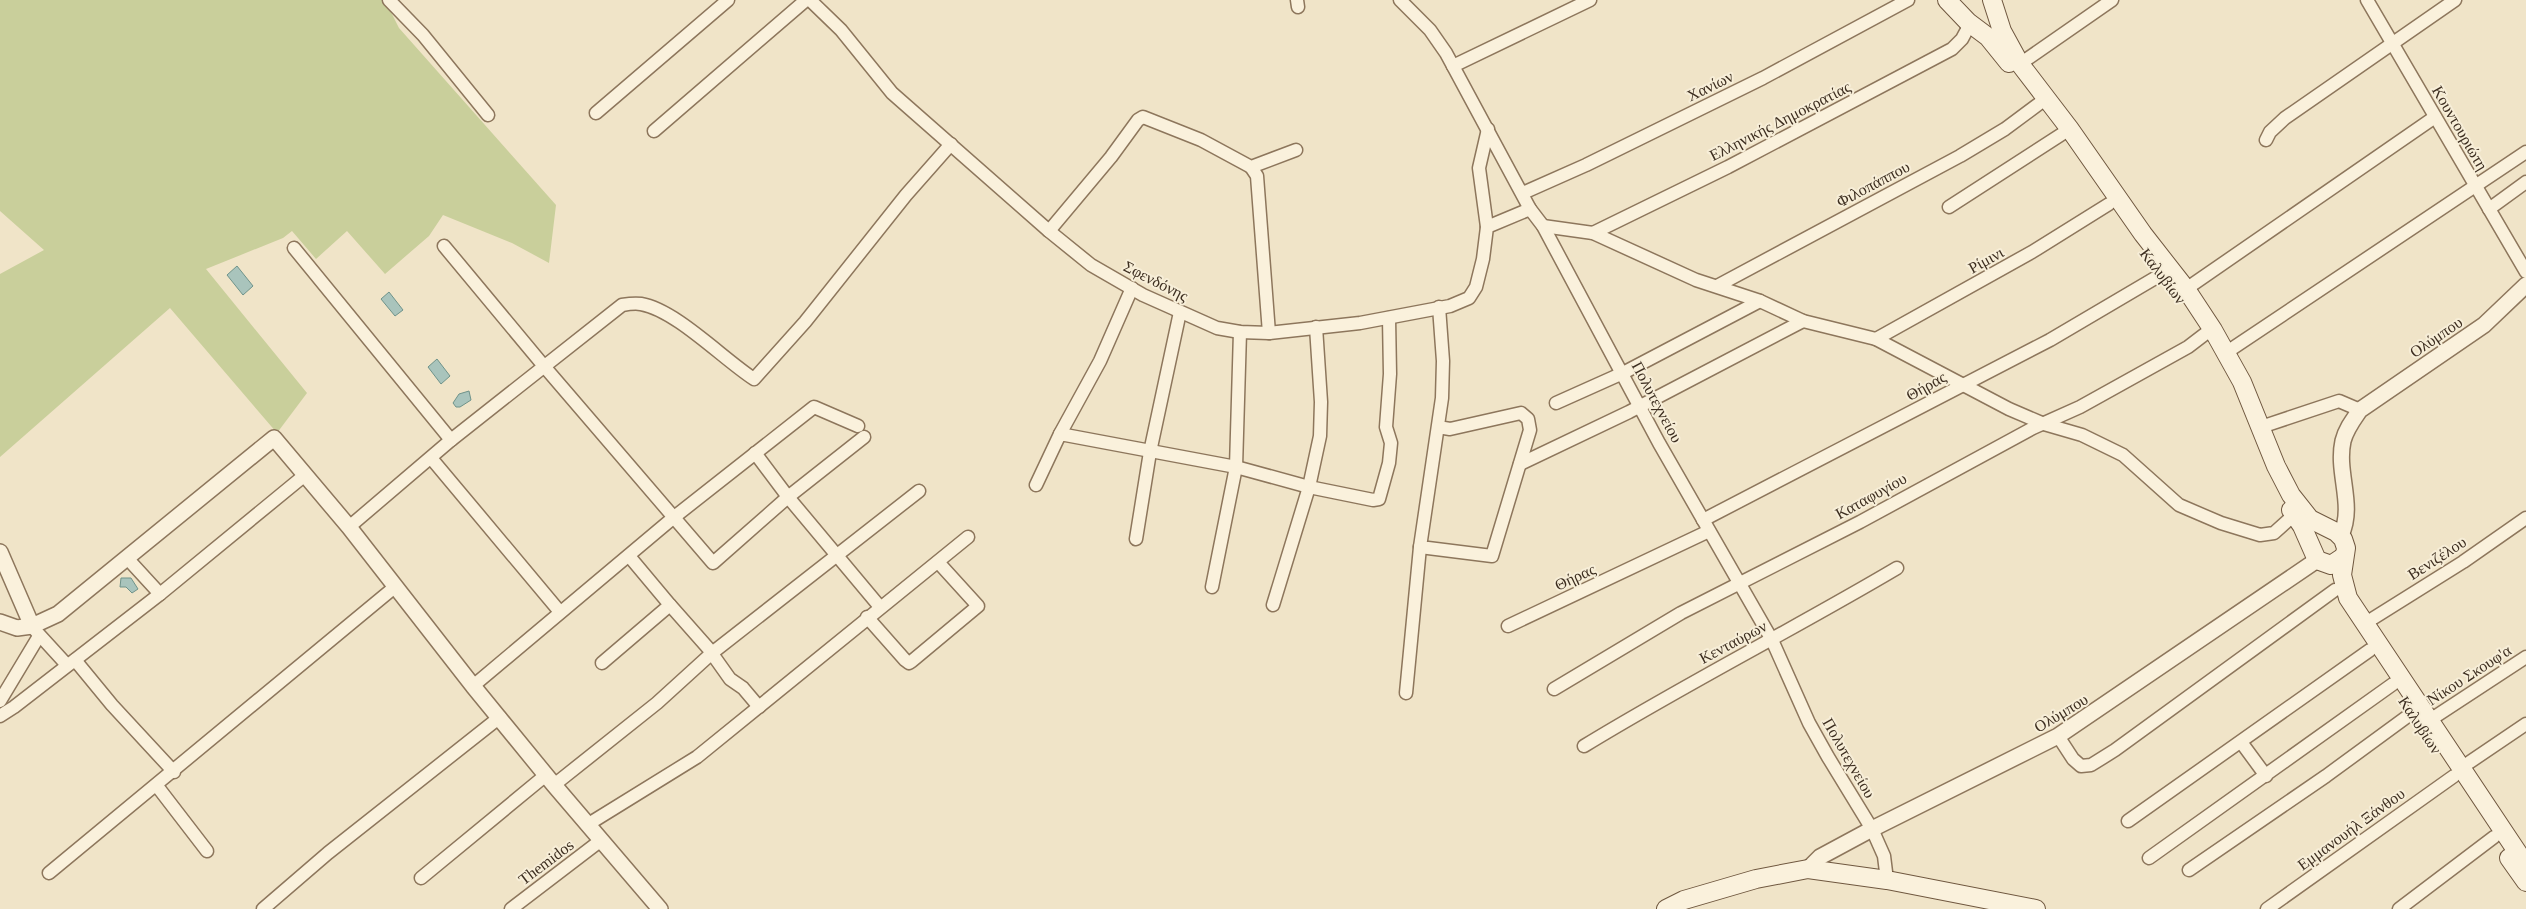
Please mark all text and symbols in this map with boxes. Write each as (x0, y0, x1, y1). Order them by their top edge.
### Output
street label: Χανίων (1684, 68, 1736, 104)
street label: Ελληνικής Δημοκρατίας (1707, 78, 1854, 165)
street label: Κουντουριώτη (2428, 83, 2491, 174)
street label: Φιλοπάππου (1834, 158, 1913, 210)
street label: Ρίμινι (1965, 243, 2008, 277)
street label: Καλυβίων (2136, 245, 2189, 308)
street label: Σφενδόνης (1121, 258, 1192, 306)
street label: Ολύμπου (2407, 313, 2466, 362)
street label: Πολυτεχνείου (1628, 359, 1686, 446)
street label: Θήρας (1903, 368, 1950, 405)
street label: Καταφυγίου (1833, 469, 1910, 523)
street label: Βενιζέλου (2405, 533, 2470, 584)
street label: Θήρας (1552, 560, 1599, 595)
street label: Κενταύρων (1696, 617, 1770, 668)
street label: Νίκου Σκουφ'α (2424, 641, 2515, 709)
street label: Ολύμπου (2031, 690, 2091, 736)
street label: Καλυβίων (2394, 693, 2445, 757)
street label: Πολυτεχνείου (1818, 715, 1879, 802)
street label: Εμμανουήλ Ξάνθου (2294, 784, 2408, 874)
street label: Themidos (515, 836, 577, 888)

